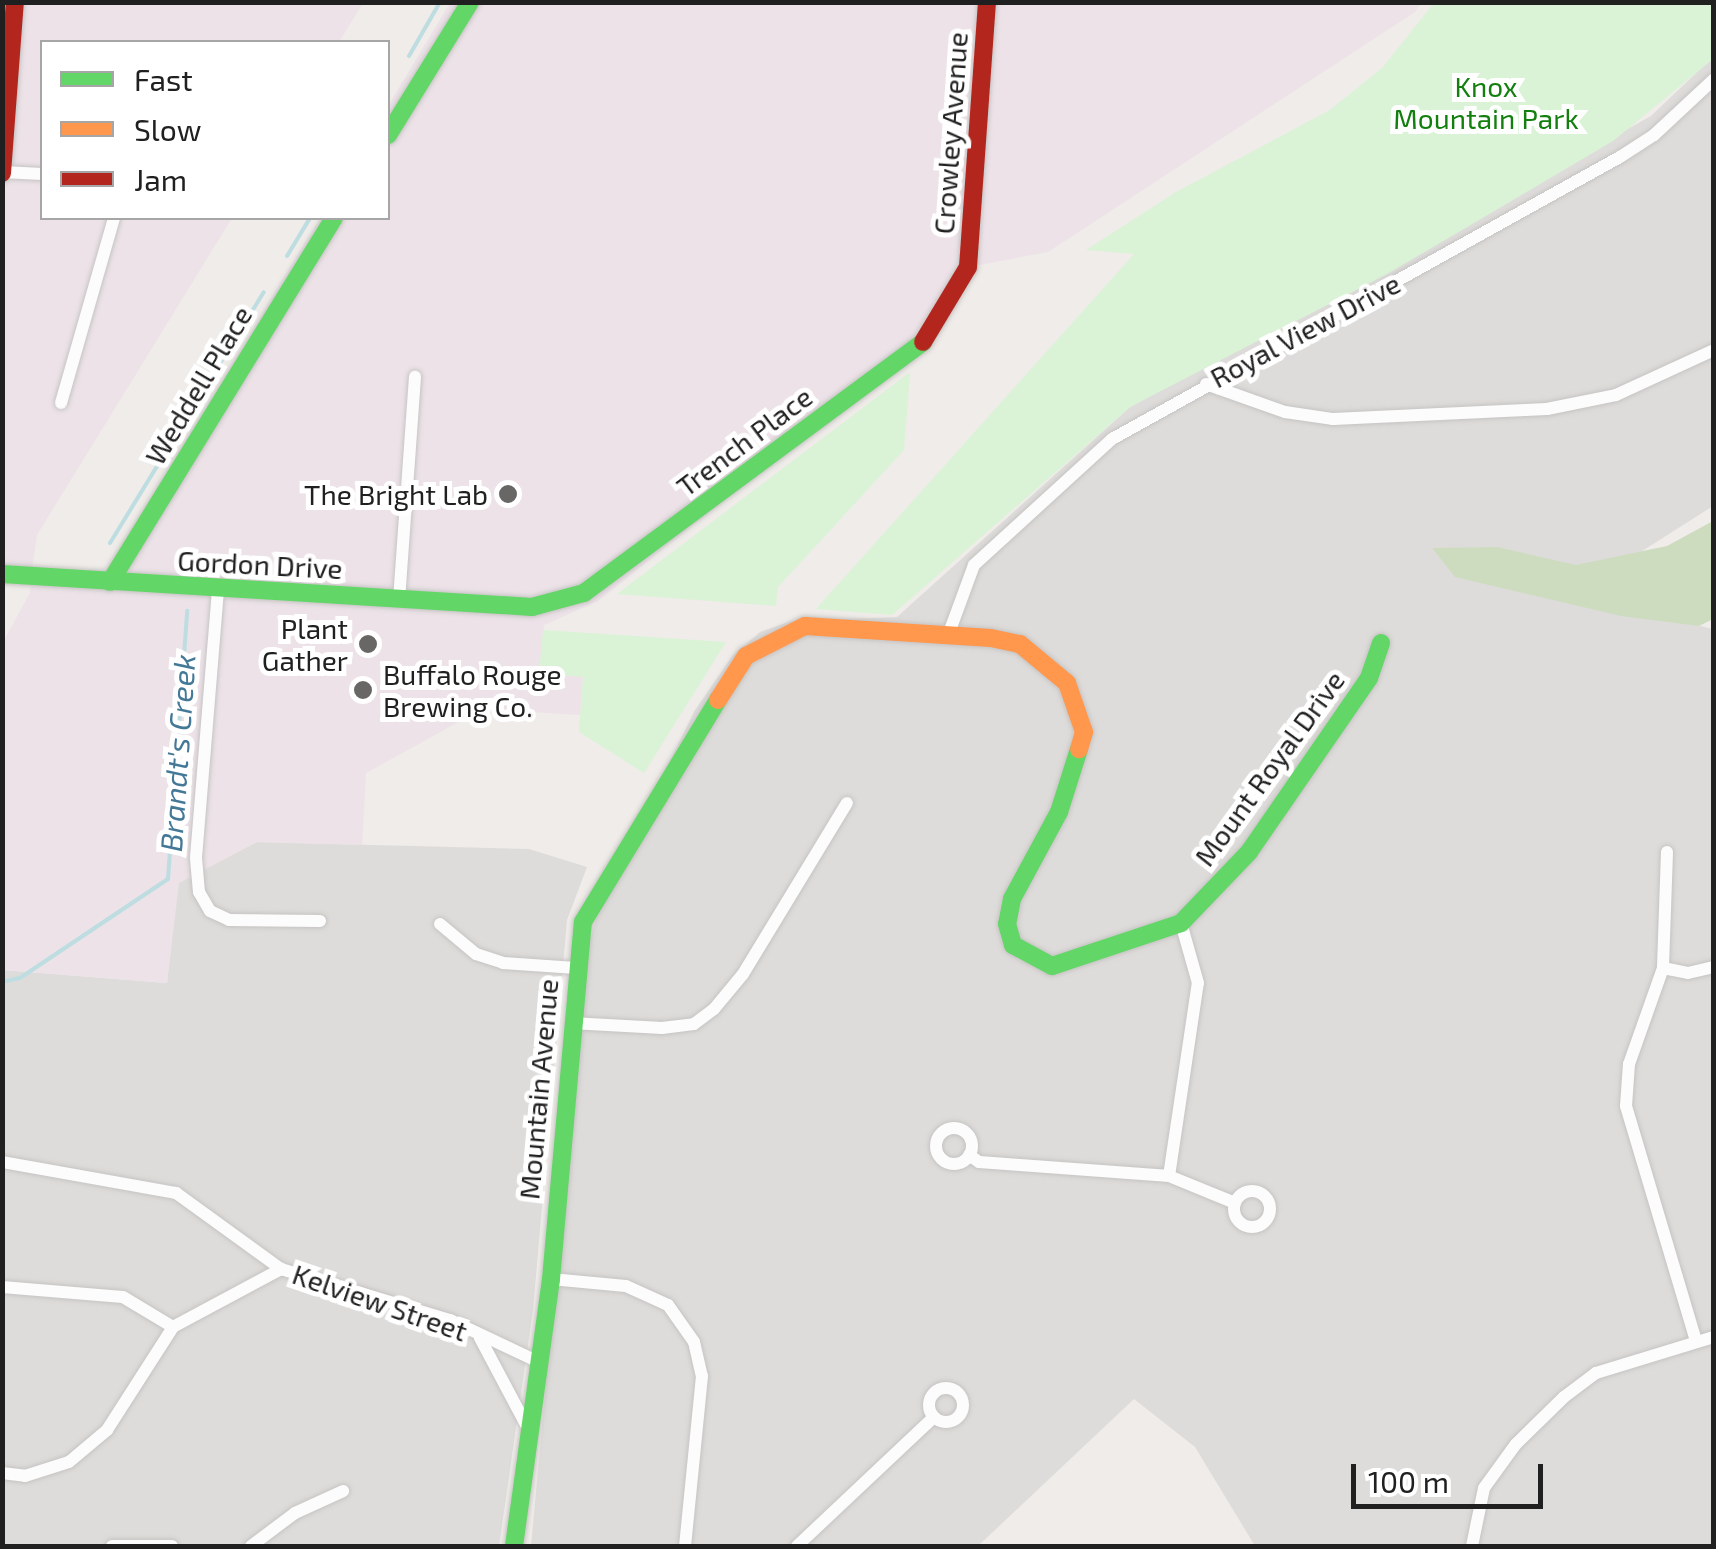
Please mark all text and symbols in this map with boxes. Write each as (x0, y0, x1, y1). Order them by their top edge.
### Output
street label: Crowley Avenue (926, 30, 974, 236)
legend (40, 40, 390, 220)
text: Fast (134, 61, 193, 97)
park label: Knox Mountain Park (1393, 69, 1579, 135)
text: Slow (134, 111, 201, 147)
text: Jam (134, 161, 187, 197)
street label: Royal View Drive (1203, 265, 1407, 395)
street label: Weddell Place (137, 299, 259, 471)
street label: Trench Place (670, 379, 818, 503)
place label: The Bright Lab (304, 477, 488, 511)
marker: The Bright Lab (497, 483, 519, 505)
street label: Gordon Drive (177, 543, 343, 585)
place label: Plant Gather (262, 611, 348, 677)
marker: Plant Gather (357, 633, 379, 655)
water label: Brandt's Creek (152, 653, 202, 853)
place label: Buffalo Rouge Brewing Co. (383, 657, 562, 723)
street label: Mount Royal Drive (1187, 664, 1351, 872)
marker: Buffalo Rouge Brewing Co. (352, 679, 374, 701)
street label: Mountain Avenue (512, 977, 564, 1201)
street label: Kelview Street (288, 1256, 472, 1348)
scale bar (1356, 1444, 1548, 1506)
text: 100 m (1368, 1463, 1449, 1499)

